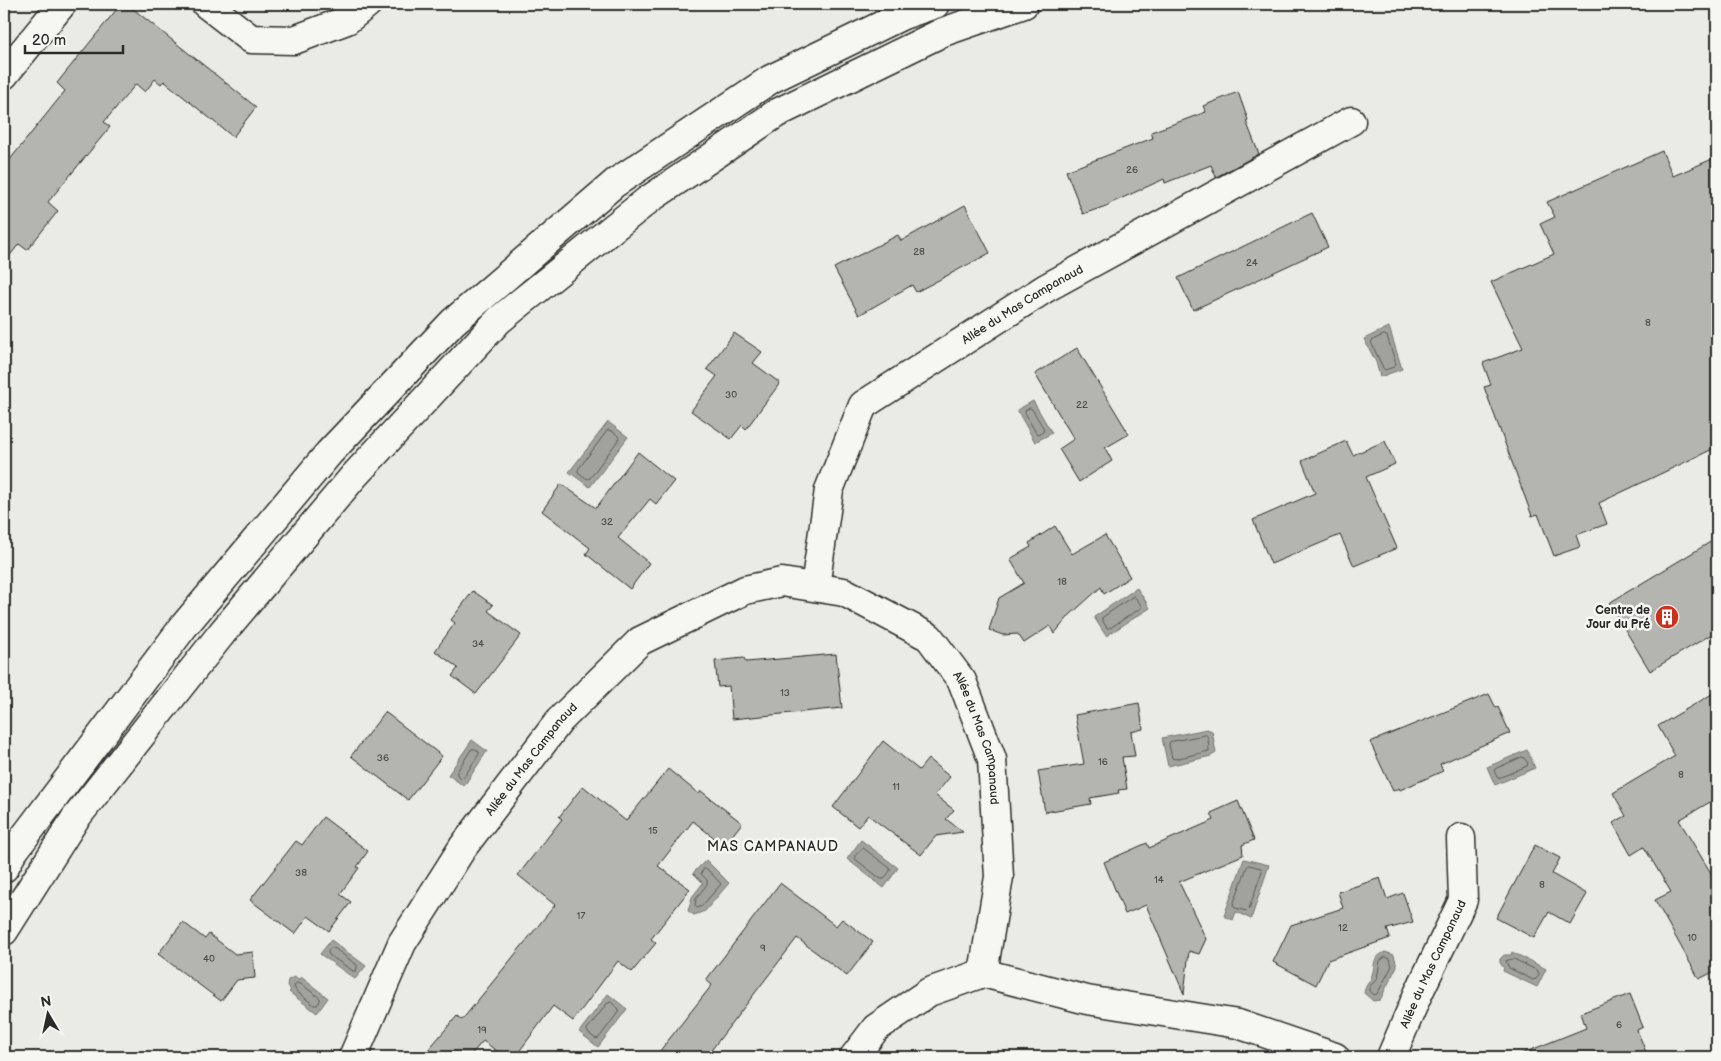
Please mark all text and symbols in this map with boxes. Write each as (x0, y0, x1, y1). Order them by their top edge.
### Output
scale bar (25, 22, 122, 54)
text: 20 m (32, 31, 66, 50)
house number: 26 (1126, 164, 1138, 176)
house number: 28 (913, 246, 925, 258)
house number: 24 (1246, 257, 1258, 269)
street label: Allée du Mas Campanaud (959, 262, 1086, 348)
house number: 8 (1645, 317, 1651, 329)
house number: 30 (725, 389, 737, 401)
house number: 22 (1076, 399, 1088, 411)
house number: 32 (601, 516, 613, 528)
house number: 18 (1057, 576, 1067, 588)
place label: Centre de Jour du Pré (1586, 603, 1650, 632)
building icon: Centre de Jour du Pré (1654, 604, 1680, 630)
house number: 34 (472, 638, 484, 650)
street label: Allée du Mas Campanaud (949, 668, 1002, 805)
house number: 13 (780, 687, 790, 699)
street label: Allée du Mas Campanaud (483, 700, 581, 819)
house number: 36 (377, 752, 389, 764)
house number: 16 (1098, 756, 1108, 768)
house number: 8 (1678, 769, 1684, 781)
house number: 11 (892, 781, 900, 793)
house number: 15 (648, 825, 658, 837)
district label: MAS CAMPANAUD (707, 838, 839, 855)
house number: 38 (295, 867, 307, 879)
house number: 14 (1154, 874, 1164, 886)
house number: 8 (1539, 879, 1545, 891)
street label: Allée du Mas Campanaud (1397, 898, 1470, 1031)
house number: 17 (577, 910, 585, 922)
house number: 12 (1338, 922, 1348, 934)
house number: 10 (1687, 932, 1697, 944)
house number: 9 (760, 942, 766, 954)
house number: 40 (203, 953, 215, 965)
north arrow (22, 988, 72, 1038)
text: N (40, 992, 53, 1011)
house number: 6 (1616, 1019, 1622, 1031)
house number: 19 (477, 1024, 487, 1036)

